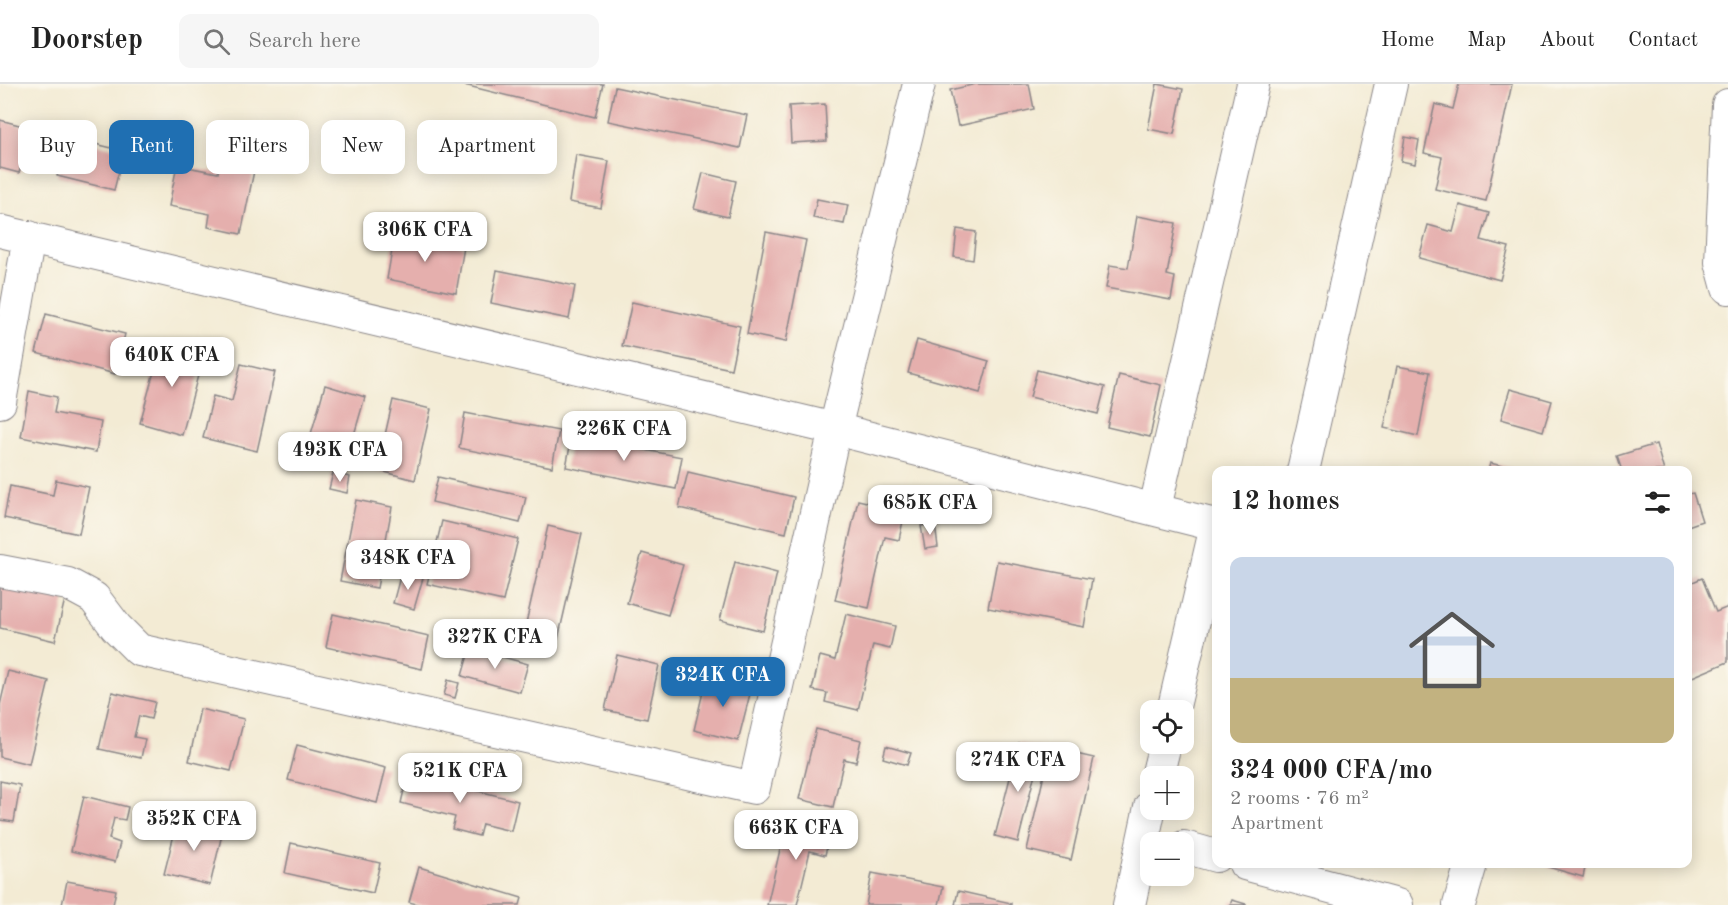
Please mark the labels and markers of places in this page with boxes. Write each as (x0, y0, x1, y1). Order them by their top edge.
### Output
pin: 306K CFA (363, 212, 487, 263)
pin: 640K CFA (110, 337, 234, 388)
pin: 226K CFA (562, 411, 686, 462)
pin: 493K CFA (278, 432, 402, 483)
pin: 685K CFA (868, 485, 992, 536)
pin: 348K CFA (346, 540, 470, 591)
pin: 327K CFA (433, 619, 557, 670)
pin: 324K CFA (661, 657, 785, 708)
pin: 274K CFA (956, 742, 1080, 793)
pin: 521K CFA (398, 753, 522, 804)
pin: 352K CFA (132, 801, 256, 852)
pin: 663K CFA (734, 810, 858, 861)

